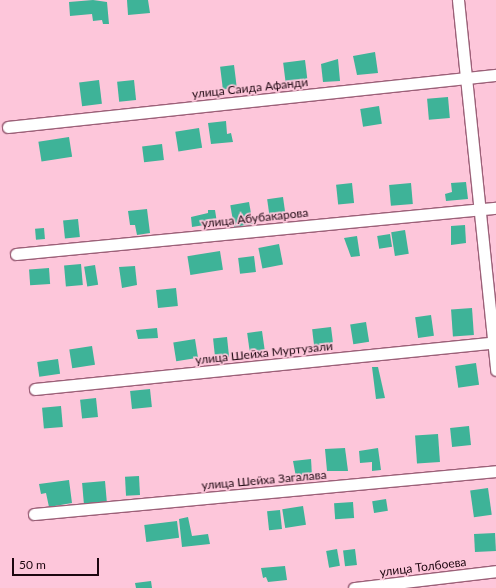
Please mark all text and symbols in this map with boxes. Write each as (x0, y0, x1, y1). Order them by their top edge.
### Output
street label: улица Саида Афанди (191, 75, 309, 101)
street label: улица Абубакарова (201, 205, 309, 231)
street label: улица Шейха Муртузали (195, 339, 333, 367)
street label: улица Шейха Загалава (201, 467, 327, 493)
scale bar (14, 550, 101, 576)
street label: улица Толбоева (379, 555, 467, 579)
text: 50 m (19, 557, 46, 572)

